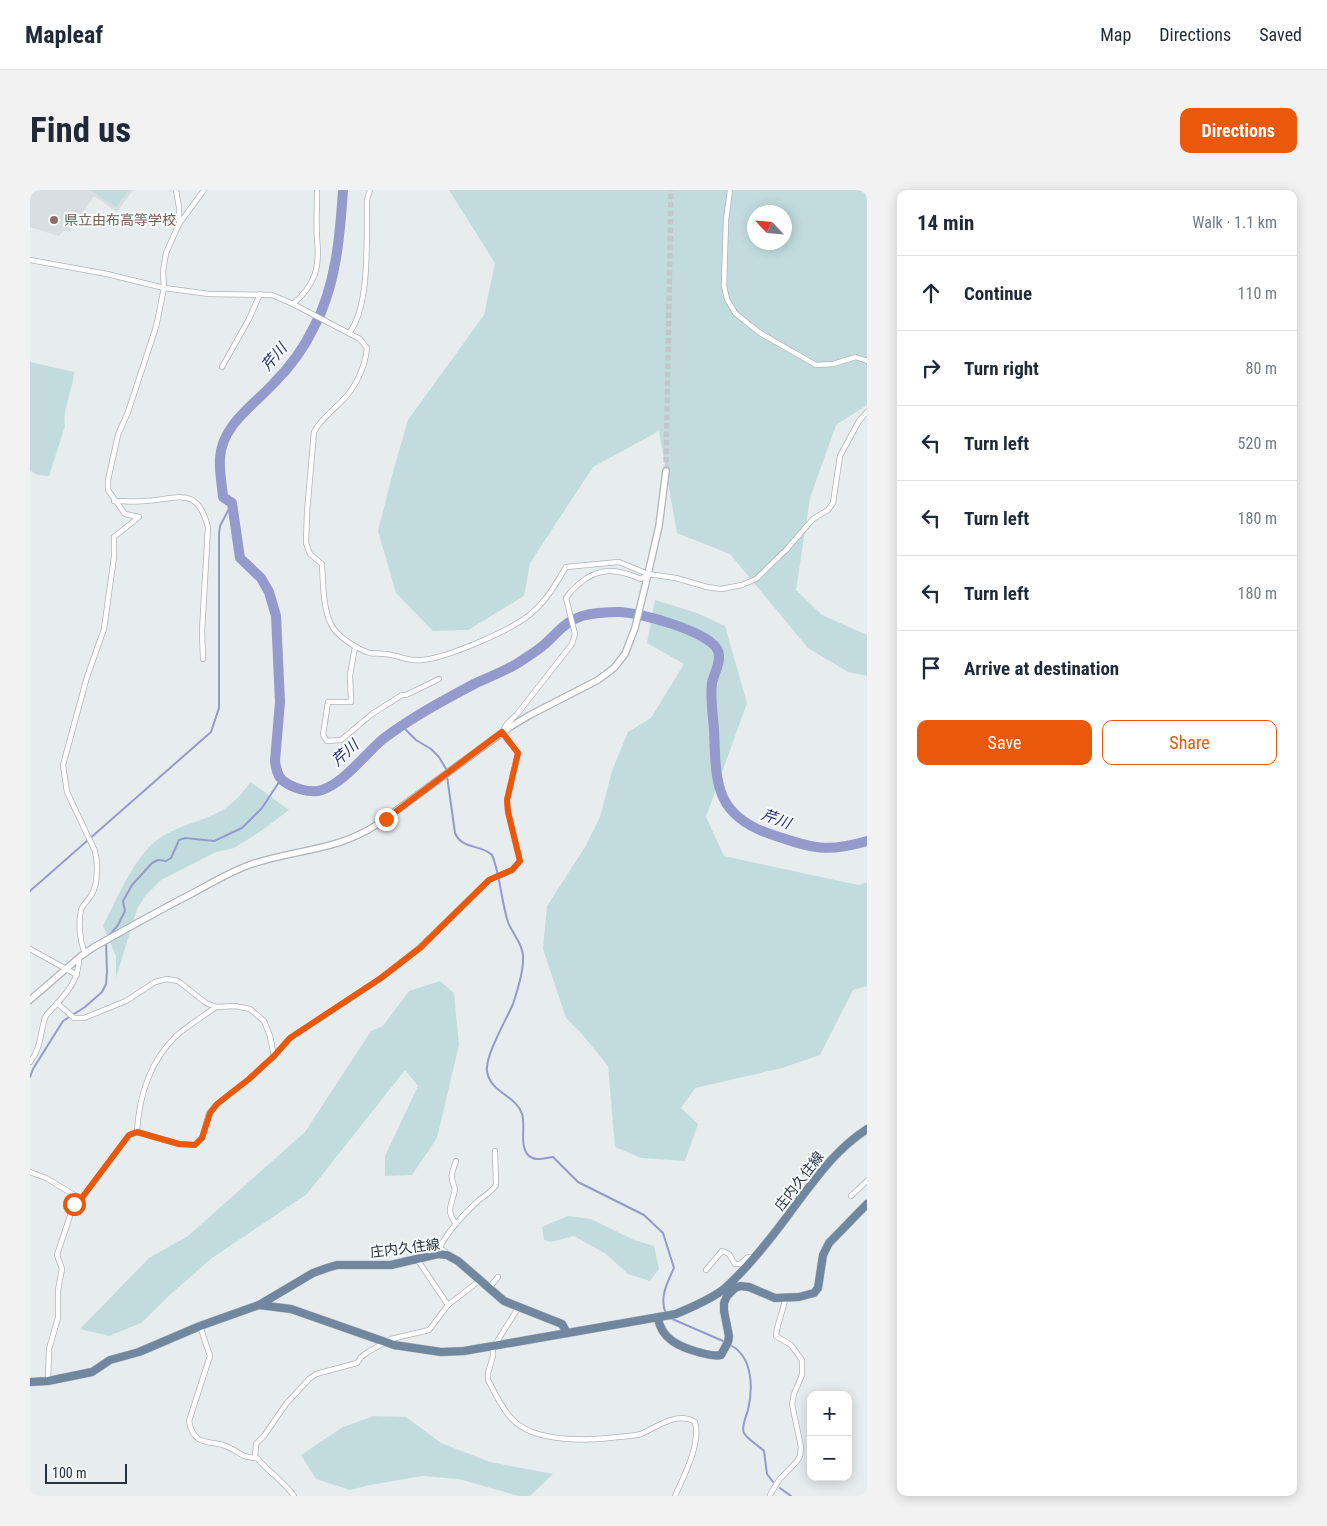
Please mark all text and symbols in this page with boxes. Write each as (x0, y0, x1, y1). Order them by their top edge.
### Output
text: Mapleaf (25, 21, 103, 49)
text: Map (1100, 24, 1131, 45)
text: Directions (1159, 24, 1231, 45)
text: Saved (1259, 24, 1302, 45)
button: Directions (1180, 108, 1297, 153)
text: Find us (30, 110, 131, 151)
north arrow (747, 205, 792, 250)
text: 14 min (917, 211, 974, 235)
place label: 県立由布高等学校 (64, 212, 176, 228)
text: Walk · 1.1 km (1192, 213, 1277, 232)
marker: 県立由布高等学校 (48, 214, 60, 226)
icon: ahead (917, 279, 945, 307)
text: Continue (964, 282, 1032, 305)
text: 110 m (1238, 284, 1277, 303)
water label: 芹川 (257, 338, 292, 374)
icon: right (917, 354, 945, 382)
text: Turn right (964, 357, 1039, 380)
text: 80 m (1245, 359, 1277, 378)
icon: left (917, 429, 945, 457)
text: Turn left (964, 432, 1029, 455)
text: 520 m (1238, 434, 1277, 453)
icon: left (917, 504, 945, 532)
text: Turn left (964, 507, 1029, 530)
text: 180 m (1238, 509, 1277, 528)
icon: left (917, 579, 945, 607)
text: Turn left (964, 582, 1029, 605)
text: 180 m (1238, 584, 1277, 603)
icon: arrive (917, 654, 945, 682)
text: Arrive at destination (964, 657, 1119, 680)
button: Save (917, 720, 1092, 765)
button: Share (1102, 720, 1277, 765)
water label: 芹川 (328, 735, 364, 770)
water label: 芹川 (759, 805, 795, 833)
route end (375, 808, 398, 831)
street label: 庄内久住線 (771, 1148, 827, 1214)
route start (63, 1193, 86, 1216)
street label: 庄内久住線 (369, 1236, 441, 1260)
map controls (807, 1391, 852, 1481)
button: + (807, 1391, 852, 1436)
button: − (807, 1436, 852, 1481)
scale bar (45, 1461, 128, 1484)
text: 100 m (52, 1465, 87, 1481)

